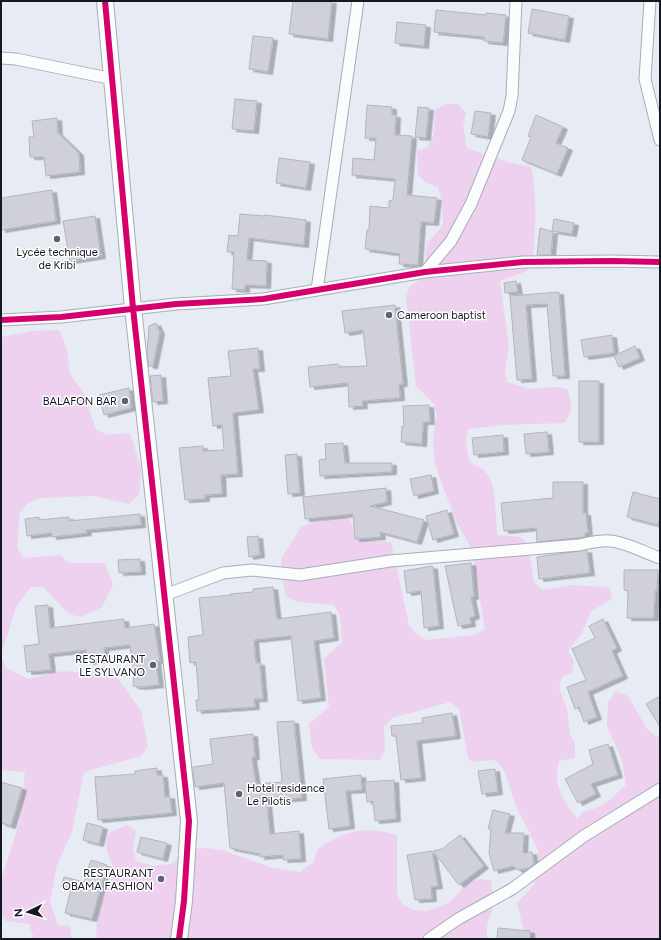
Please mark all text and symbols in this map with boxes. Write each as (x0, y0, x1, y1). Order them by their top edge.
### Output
marker: Lycée technique de Kribi (52, 234, 62, 244)
place label: Lycée technique de Kribi (16, 246, 98, 272)
place label: Cameroon baptist (397, 309, 486, 322)
marker: Cameroon baptist (384, 310, 394, 320)
place label: BALAFON BAR (43, 395, 117, 408)
marker: BALAFON BAR (120, 396, 130, 406)
place label: RESTAURANT LE SYLVANO (75, 653, 145, 679)
marker: RESTAURANT LE SYLVANO (148, 660, 158, 670)
place label: Hotel residence Le Pilotis (247, 782, 325, 808)
marker: Hotel residence Le Pilotis (234, 789, 244, 799)
place label: RESTAURANT OBAMA FASHION (62, 867, 153, 893)
marker: RESTAURANT OBAMA FASHION (156, 874, 166, 884)
north arrow (8, 892, 48, 932)
text: N (12, 908, 25, 918)

